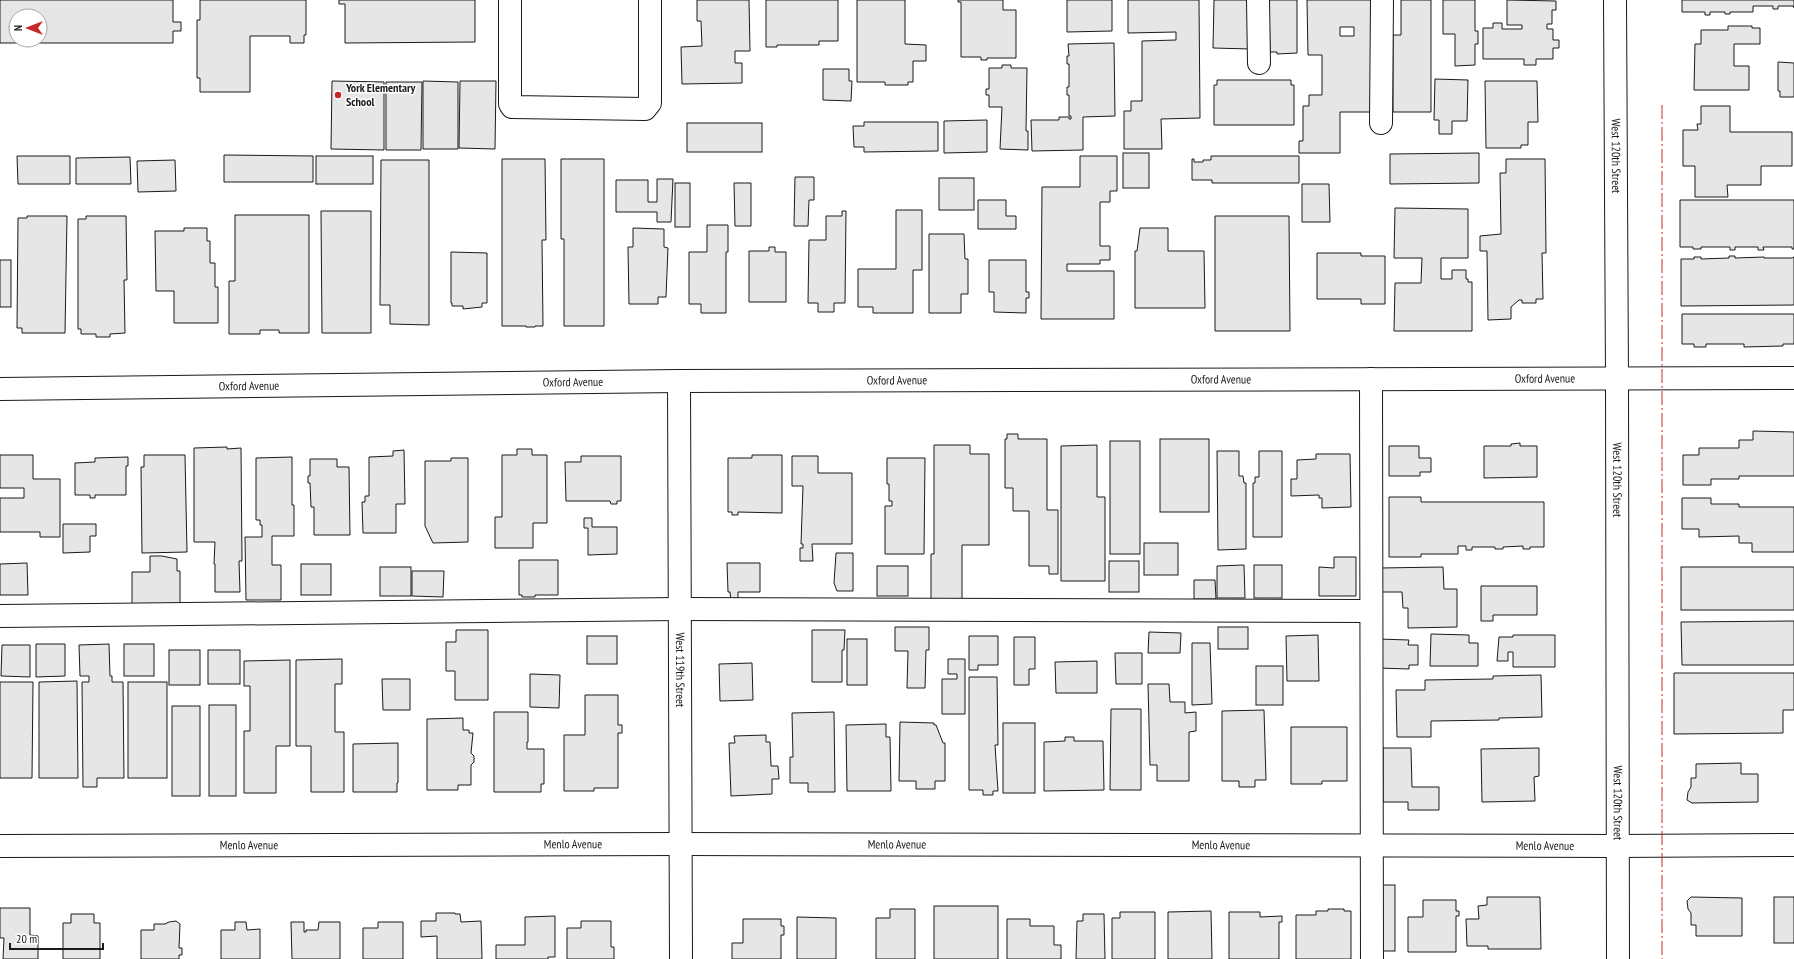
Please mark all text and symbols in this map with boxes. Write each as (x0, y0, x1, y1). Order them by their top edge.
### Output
north arrow (8, 8, 48, 48)
text: N (11, 25, 25, 31)
place label: York Elementary School (345, 80, 415, 109)
marker: York Elementary School (333, 90, 343, 100)
street label: West 120th Street (1609, 119, 1624, 194)
street label: Oxford Avenue (1191, 371, 1251, 387)
street label: Oxford Avenue (1515, 371, 1575, 386)
street label: Oxford Avenue (867, 372, 927, 387)
street label: Oxford Avenue (543, 374, 603, 390)
street label: Oxford Avenue (219, 378, 279, 393)
street label: West 120th Street (1610, 443, 1625, 518)
street label: West 119th Street (673, 633, 688, 708)
street label: West 120th Street (1611, 766, 1626, 841)
street label: Menlo Avenue (544, 836, 602, 851)
street label: Menlo Avenue (868, 836, 926, 852)
street label: Menlo Avenue (220, 837, 278, 852)
street label: Menlo Avenue (1192, 837, 1250, 852)
street label: Menlo Avenue (1516, 838, 1574, 853)
scale bar (10, 925, 103, 951)
text: 20 m (16, 931, 37, 946)

